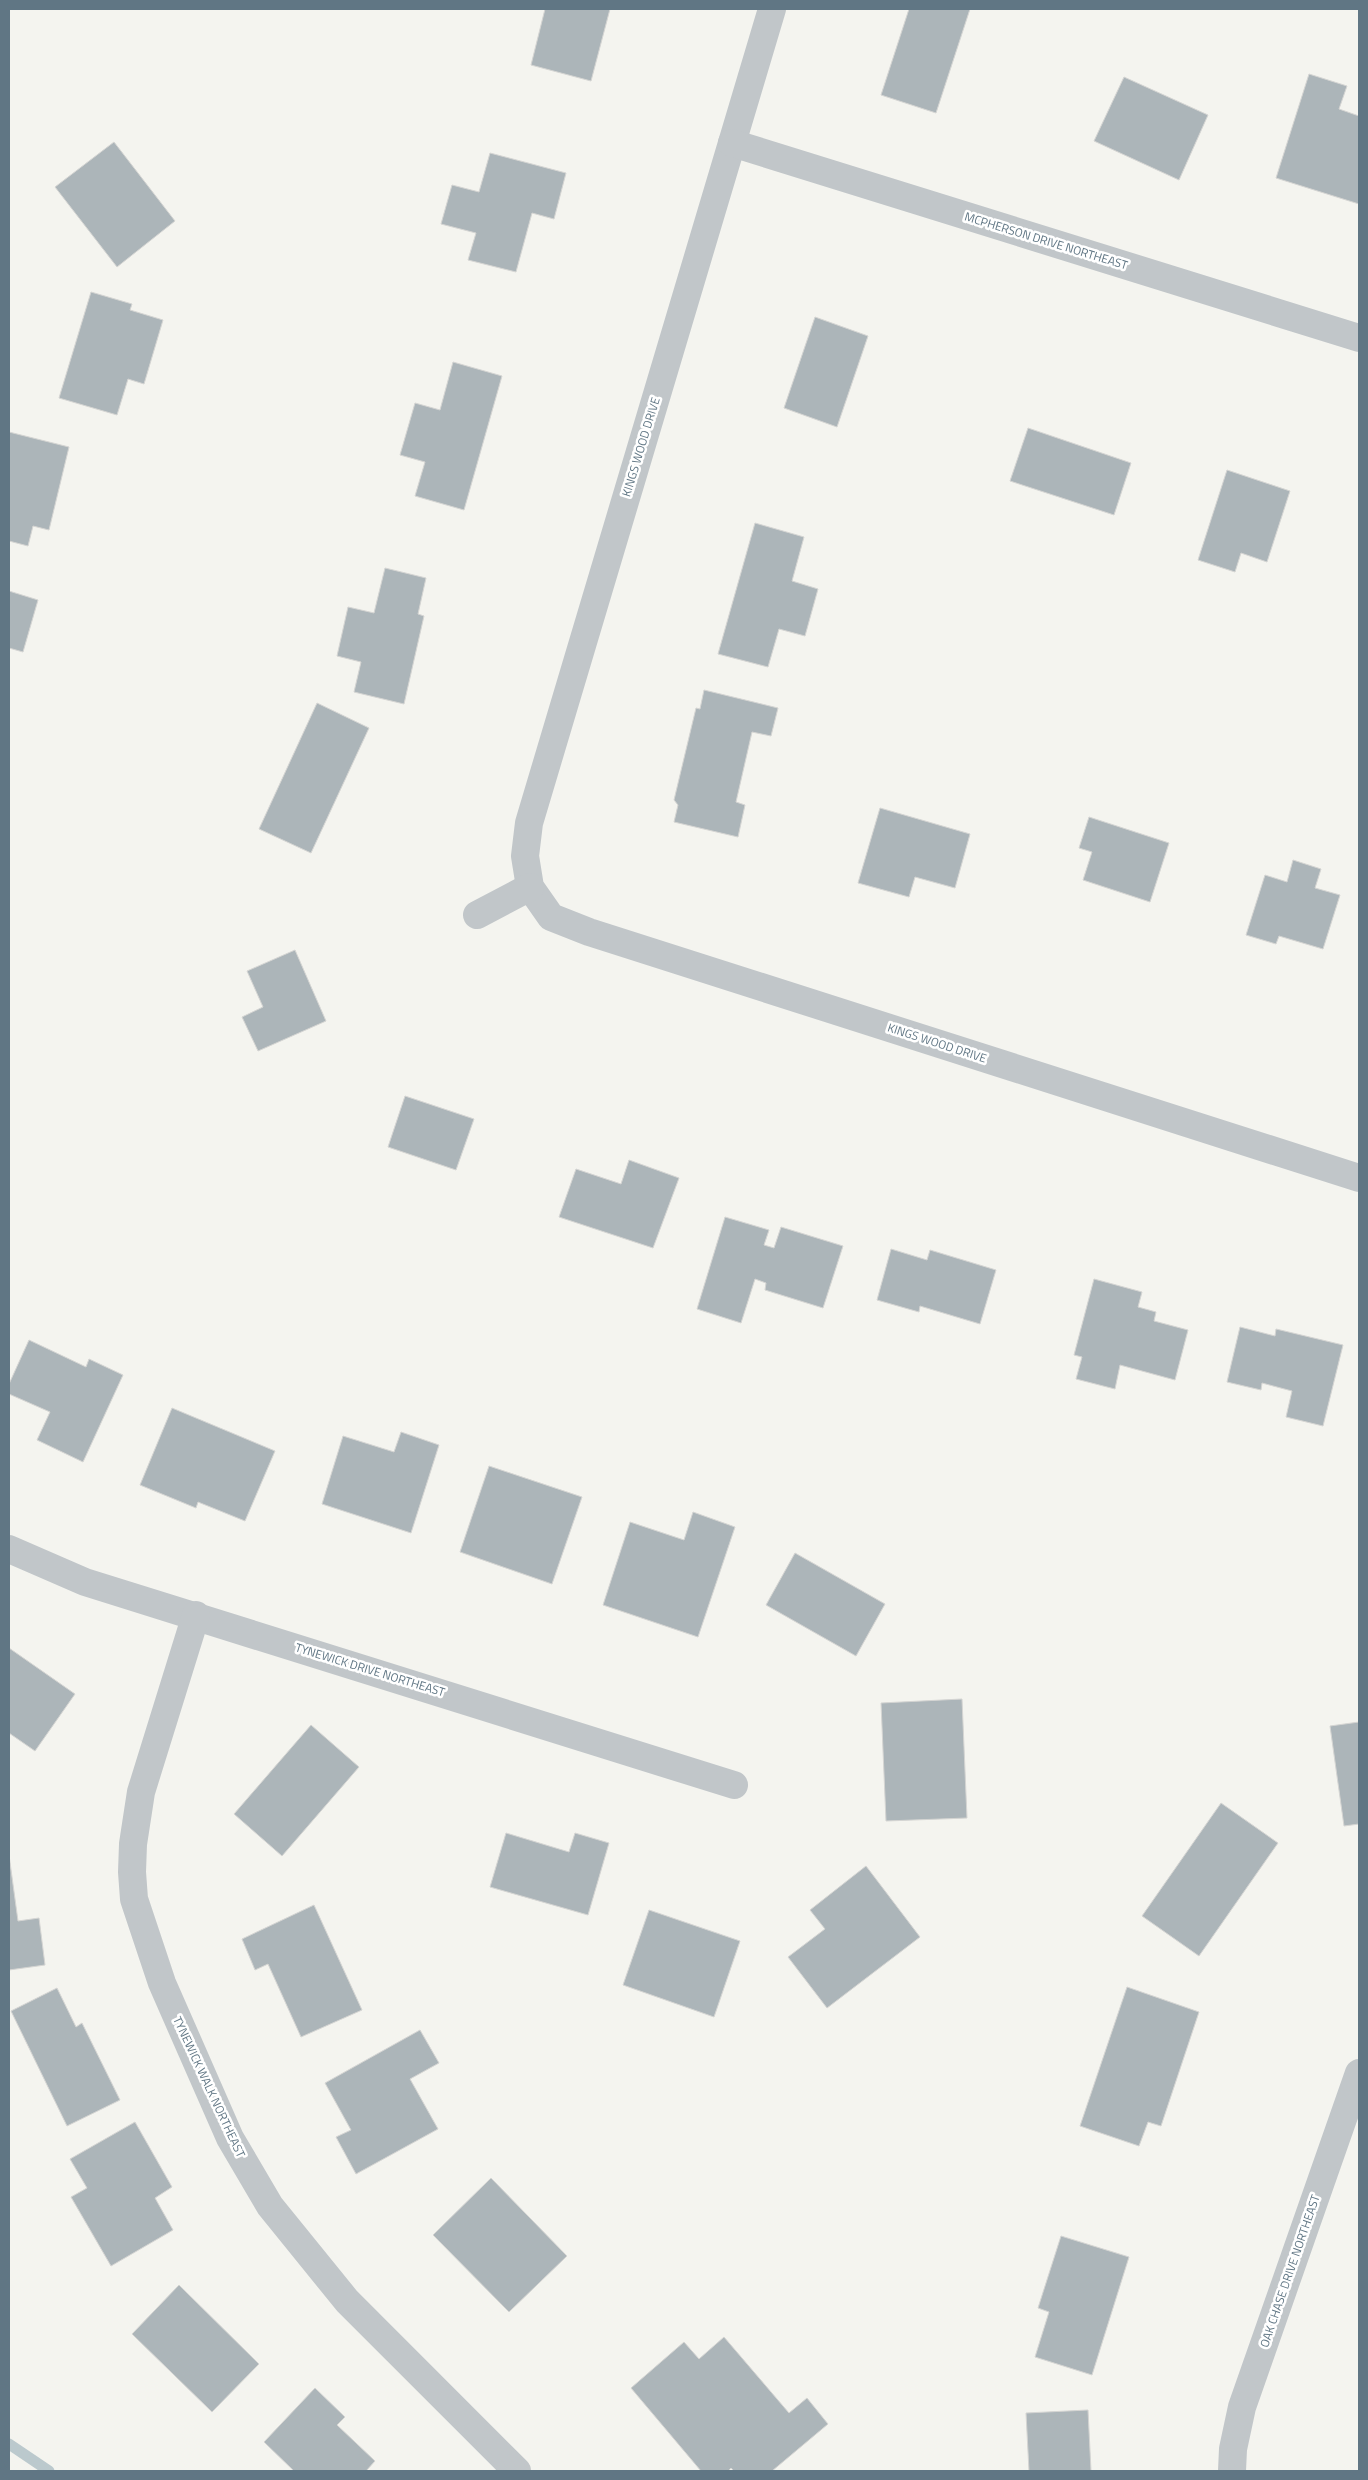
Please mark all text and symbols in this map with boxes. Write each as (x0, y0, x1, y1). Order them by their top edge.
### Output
street label: MCPHERSON DRIVE NORTHEAST (962, 207, 1131, 275)
street label: KINGS WOOD DRIVE (616, 394, 665, 499)
street label: KINGS WOOD DRIVE (885, 1018, 989, 1068)
street label: TYNEWICK DRIVE NORTHEAST (293, 1638, 448, 1702)
street label: TYNEWICK WALK NORTHEAST (168, 2013, 251, 2161)
street label: OAK CHASE DRIVE NORTHEAST (1254, 2191, 1325, 2350)

